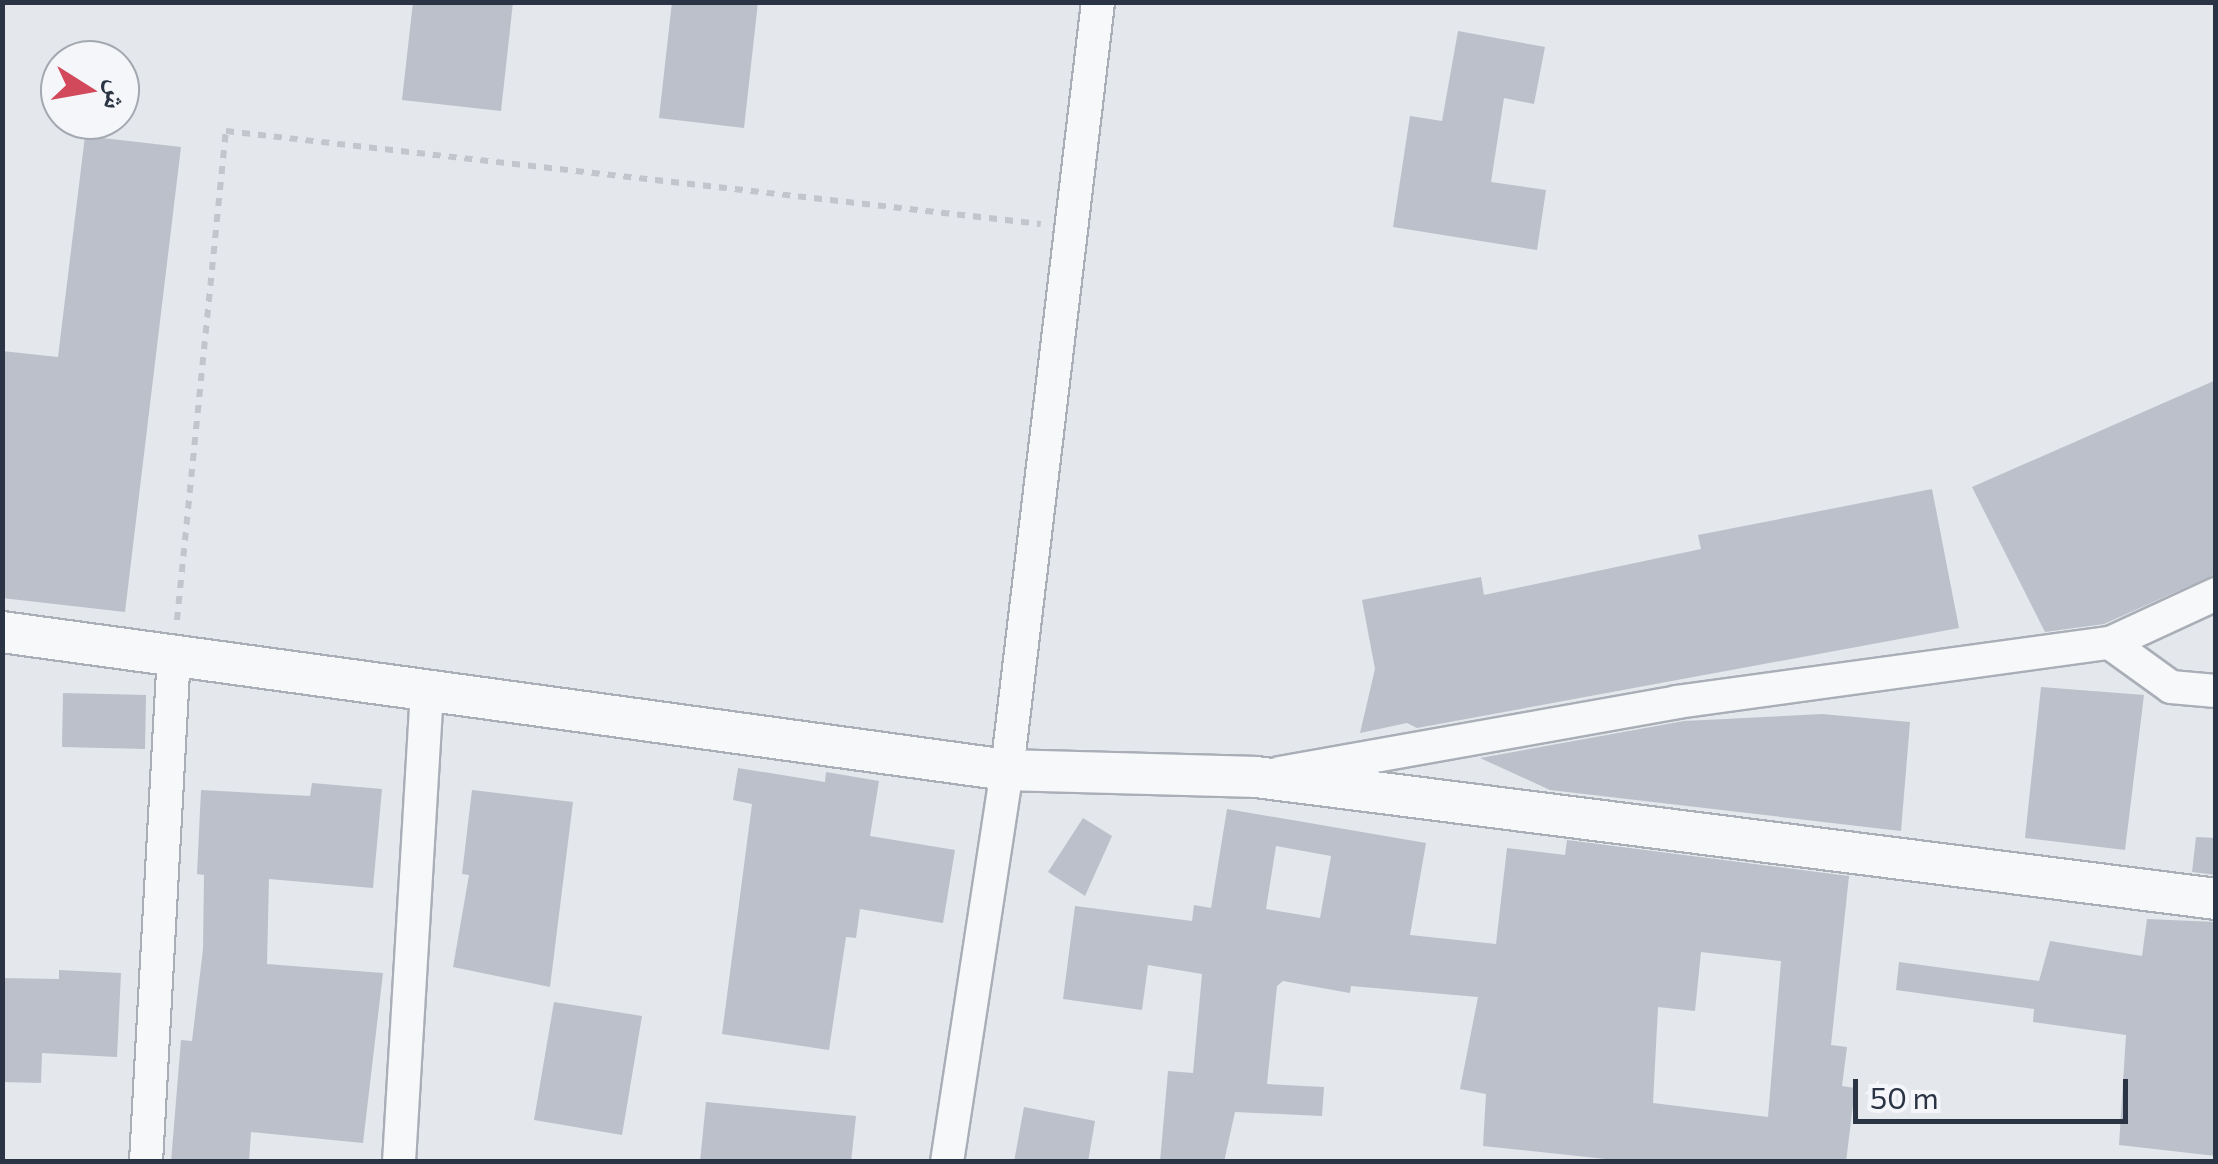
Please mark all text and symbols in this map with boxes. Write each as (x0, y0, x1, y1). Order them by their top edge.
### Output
north arrow (40, 40, 140, 140)
text: ش (98, 78, 137, 113)
scale bar (1858, 1059, 2133, 1121)
text: 50 m (1870, 1078, 1939, 1115)

